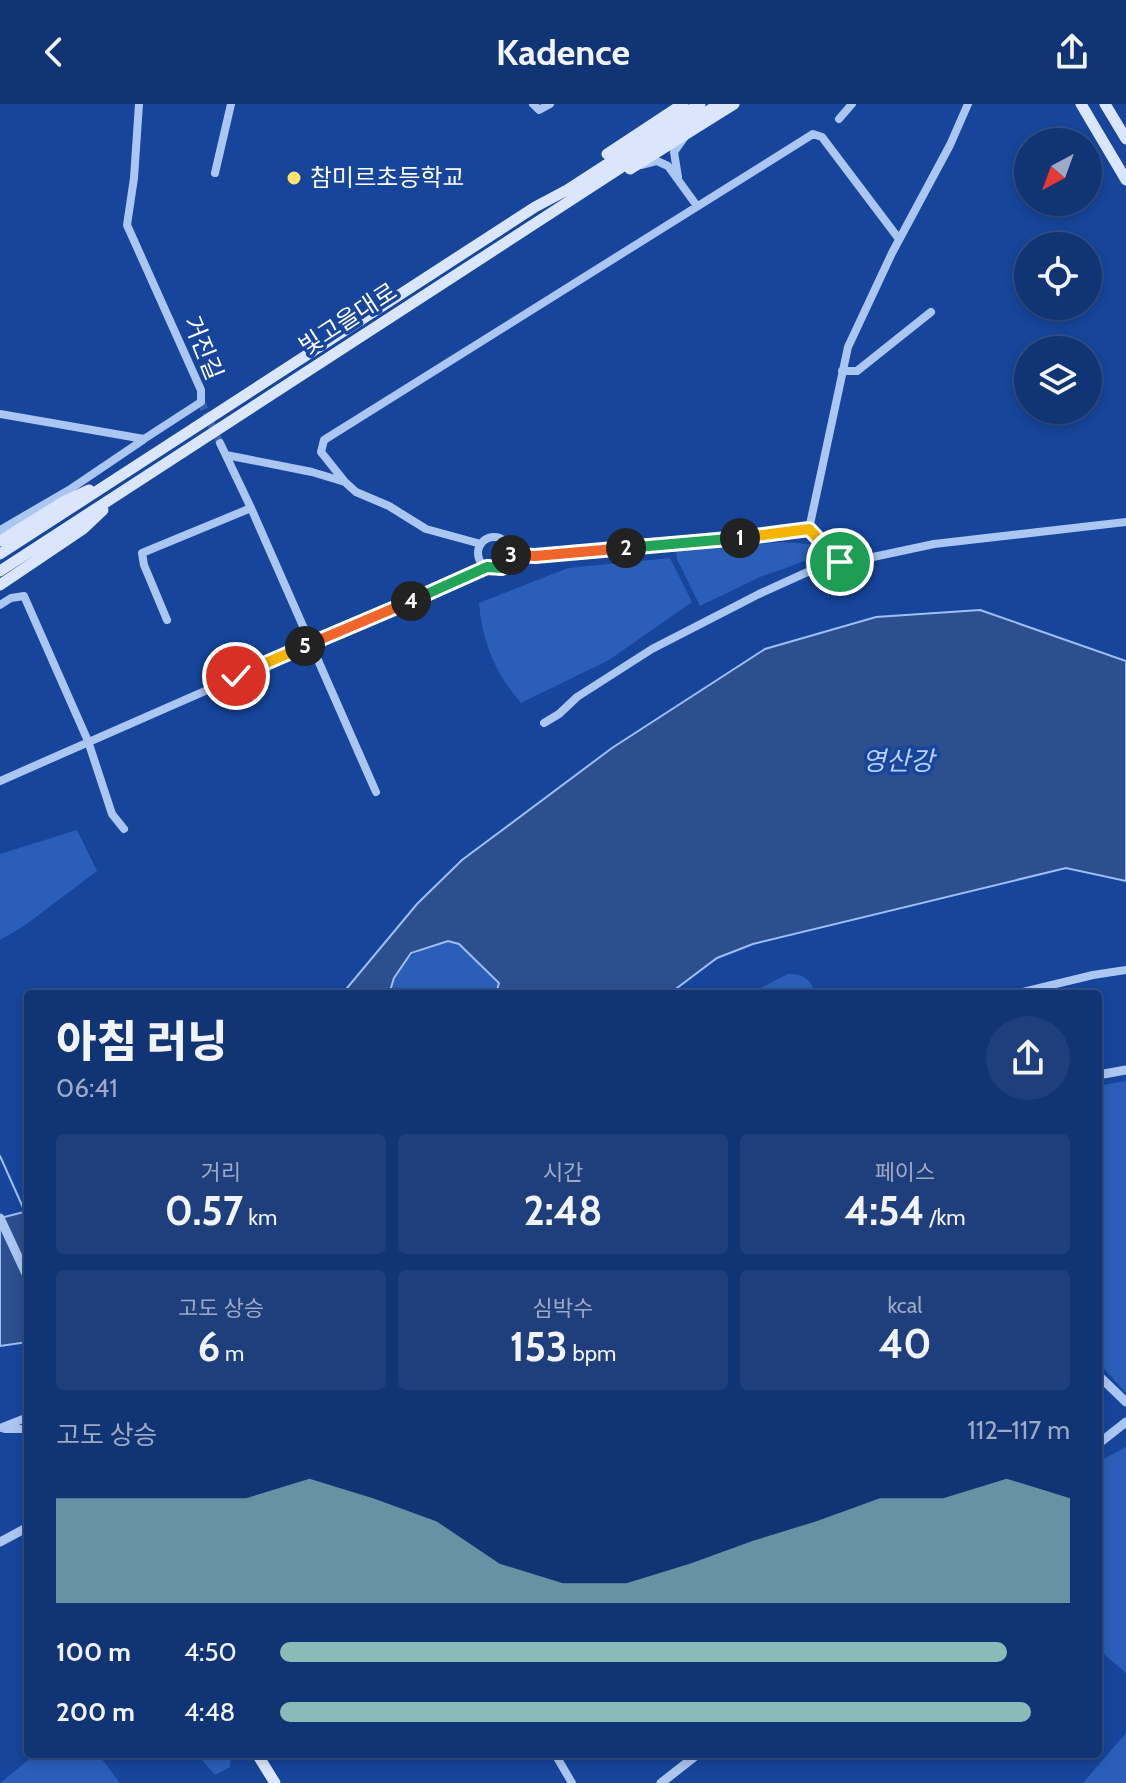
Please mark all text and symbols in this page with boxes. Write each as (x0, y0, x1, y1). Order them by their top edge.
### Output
icon: back (32, 30, 76, 74)
text: Kadence (496, 30, 630, 74)
icon: share (1050, 30, 1094, 74)
north arrow (1014, 128, 1102, 216)
map controls (1014, 128, 1102, 424)
place label: 참미르초등학교 (310, 163, 465, 192)
marker: 참미르초등학교 (285, 169, 303, 187)
button: locate (1014, 232, 1102, 320)
street label: 빛고을대로 (294, 276, 402, 361)
street label: 거진길 (178, 312, 229, 384)
button: layers (1014, 336, 1102, 424)
pin: 1 (720, 518, 760, 558)
text: 1 (736, 524, 744, 551)
pin: 2 (606, 528, 646, 568)
pin (806, 528, 874, 596)
text: 2 (620, 534, 632, 561)
pin: 3 (491, 535, 531, 575)
icon: arrive (818, 540, 862, 584)
text: 3 (505, 541, 517, 568)
pin: 4 (391, 581, 431, 621)
text: 4 (404, 587, 418, 614)
pin: 5 (285, 626, 325, 666)
text: 5 (299, 632, 311, 659)
pin (202, 642, 270, 710)
icon: check (214, 654, 258, 698)
water label: 영산강 (862, 745, 937, 777)
text: 아침 러닝 (56, 1015, 228, 1068)
button: share (986, 1016, 1070, 1100)
text: 06:41 (56, 1072, 118, 1104)
text: 거리 (201, 1159, 241, 1186)
text: 시간 (543, 1159, 583, 1186)
text: 페이스 (875, 1159, 935, 1186)
text: 0.57 (165, 1186, 243, 1235)
text: 2:48 (523, 1186, 603, 1235)
text: 4:54 (844, 1186, 924, 1235)
text: km (243, 1204, 277, 1231)
text: /km (924, 1204, 966, 1231)
text: kcal (887, 1292, 923, 1319)
text: 고도 상승 (178, 1295, 264, 1322)
text: 심박수 (533, 1295, 593, 1322)
text: 40 (878, 1319, 932, 1368)
text: 6 (198, 1322, 220, 1371)
text: 153 (510, 1322, 568, 1371)
text: m (220, 1340, 244, 1367)
text: bpm (568, 1340, 616, 1367)
text: 112–117 m (967, 1414, 1070, 1446)
text: 고도 상승 (56, 1419, 158, 1451)
text: 100 m (56, 1636, 131, 1668)
text: 4:50 (184, 1636, 237, 1668)
text: 200 m (56, 1696, 135, 1728)
text: 4:48 (184, 1696, 235, 1728)

